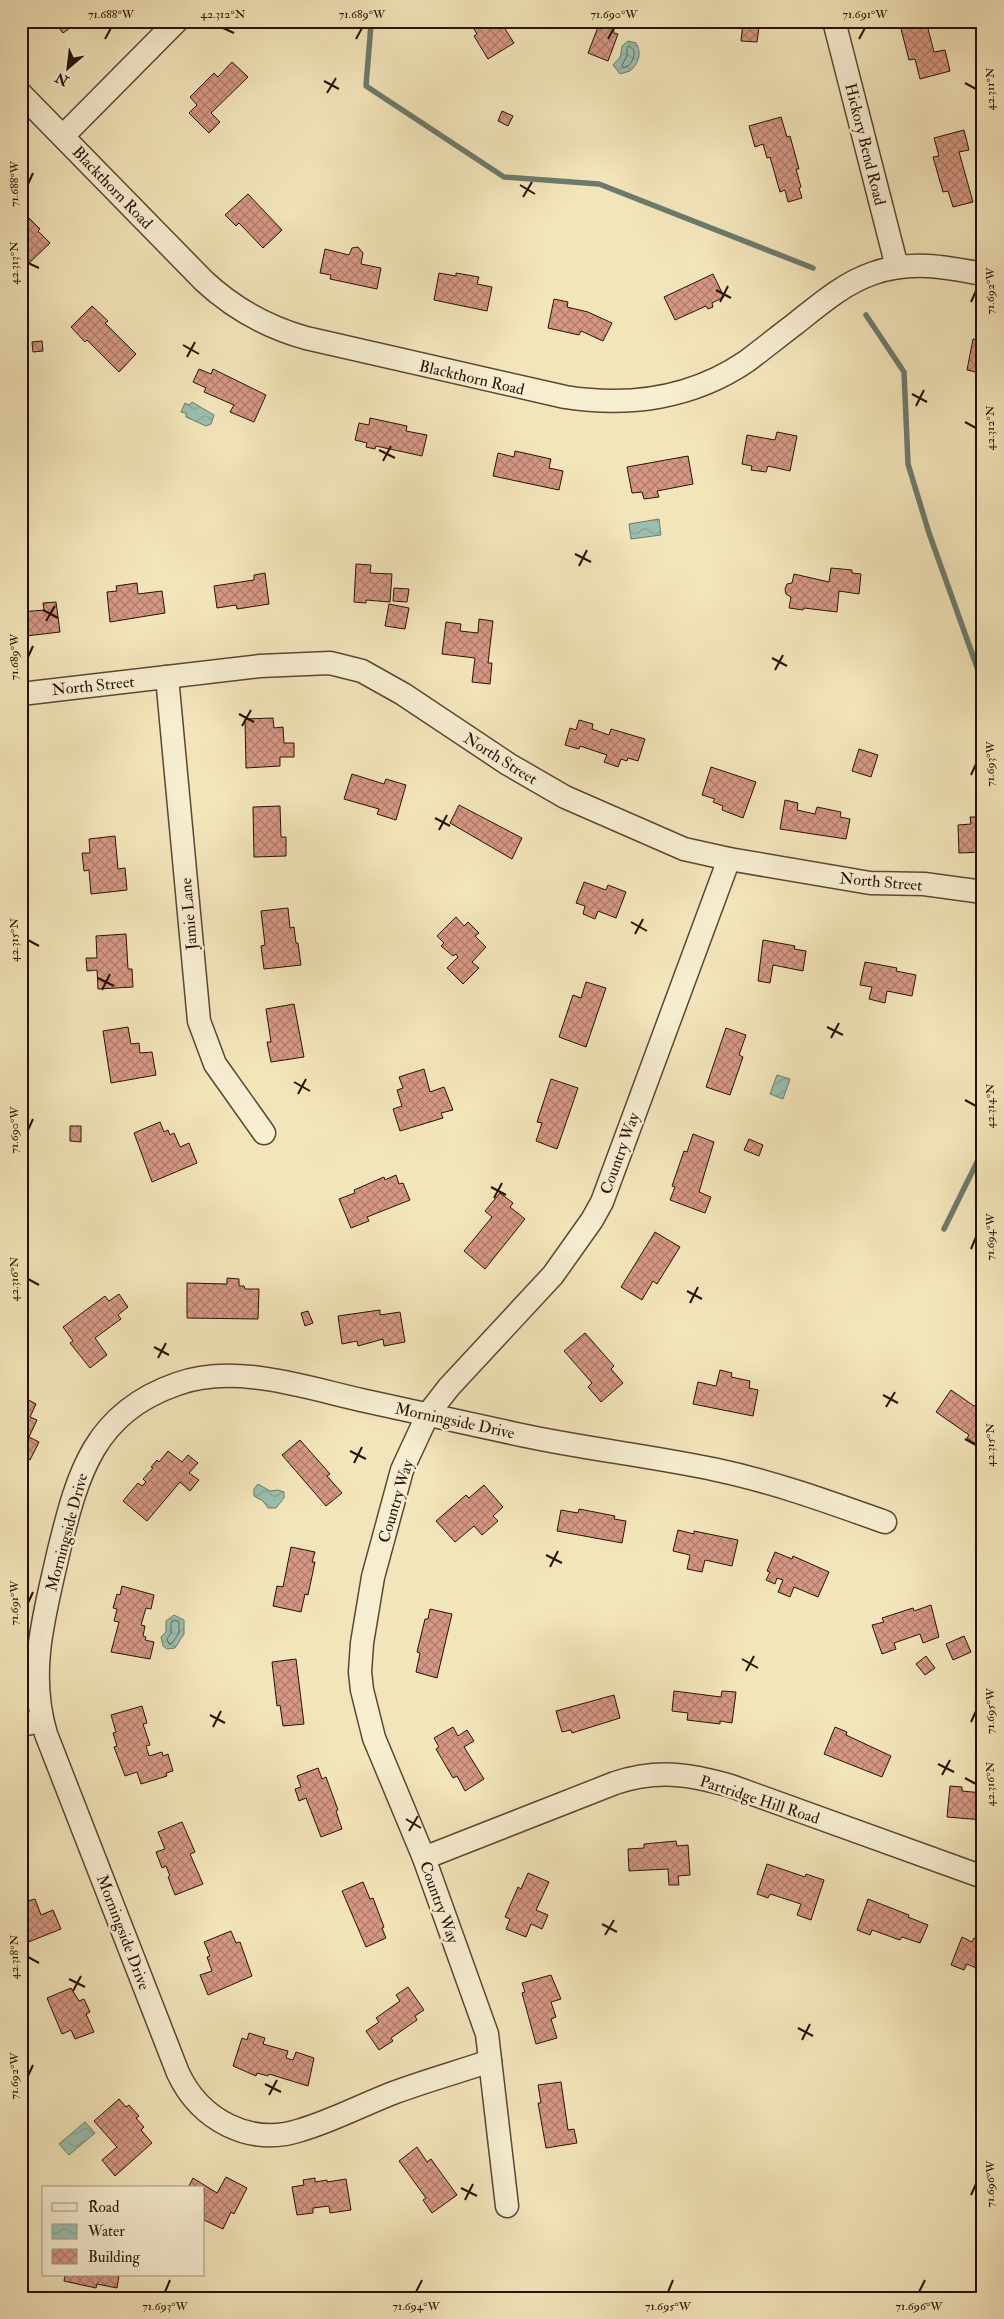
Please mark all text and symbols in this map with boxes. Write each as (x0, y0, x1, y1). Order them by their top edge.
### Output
text: 71.688°W (88, 7, 135, 22)
text: 42.312°N (201, 7, 246, 22)
text: 71.689°W (339, 7, 386, 22)
text: 71.690°W (591, 7, 638, 22)
text: 71.691°W (843, 7, 888, 22)
north arrow (42, 42, 92, 92)
text: 42.311°N (983, 67, 998, 111)
text: N (52, 68, 73, 90)
street label: Hickory Bend Road (840, 81, 890, 208)
street label: Blackthorn Road (68, 142, 157, 233)
text: 71.688°W (7, 160, 22, 207)
text: 42.313°N (7, 241, 22, 285)
text: 71.692°W (983, 267, 998, 314)
street label: Blackthorn Road (417, 356, 526, 400)
text: 42.312°N (983, 405, 998, 450)
text: 71.689°W (7, 633, 22, 680)
street label: North Street (51, 672, 135, 700)
street label: North Street (460, 728, 541, 789)
text: 71.693°W (983, 741, 998, 787)
street label: North Street (839, 868, 923, 896)
street label: Jamie Lane (176, 877, 203, 952)
text: 42.315°N (7, 918, 22, 962)
text: 42.314°N (983, 1083, 998, 1129)
text: 71.690°W (7, 1106, 22, 1153)
street label: Country Way (596, 1109, 644, 1197)
text: 71.694°W (983, 1213, 998, 1261)
text: 42.316°N (7, 1256, 22, 1301)
street label: Morningside Drive (393, 1399, 517, 1443)
text: 42.315°N (983, 1423, 998, 1467)
street label: Country Way (374, 1456, 418, 1545)
street label: Morningside Drive (42, 1471, 92, 1594)
text: 71.691°W (7, 1580, 22, 1626)
text: 71.695°W (983, 1687, 998, 1734)
text: 42.316°N (983, 1761, 998, 1806)
street label: Partridge Hill Road (697, 1771, 822, 1829)
street label: Country Way (415, 1859, 463, 1947)
street label: Morningside Drive (92, 1872, 154, 1993)
text: 42.318°N (7, 1935, 22, 1979)
text: 71.692°W (7, 2052, 22, 2099)
text: 71.696°W (983, 2160, 998, 2207)
legend (42, 2186, 205, 2276)
text: Road (88, 2198, 120, 2217)
text: Water (87, 2222, 125, 2241)
text: Building (88, 2248, 140, 2267)
text: 71.693°W (142, 2299, 188, 2314)
text: 71.694°W (392, 2299, 440, 2314)
text: 71.695°W (645, 2299, 692, 2314)
text: 71.696°W (896, 2299, 943, 2314)

